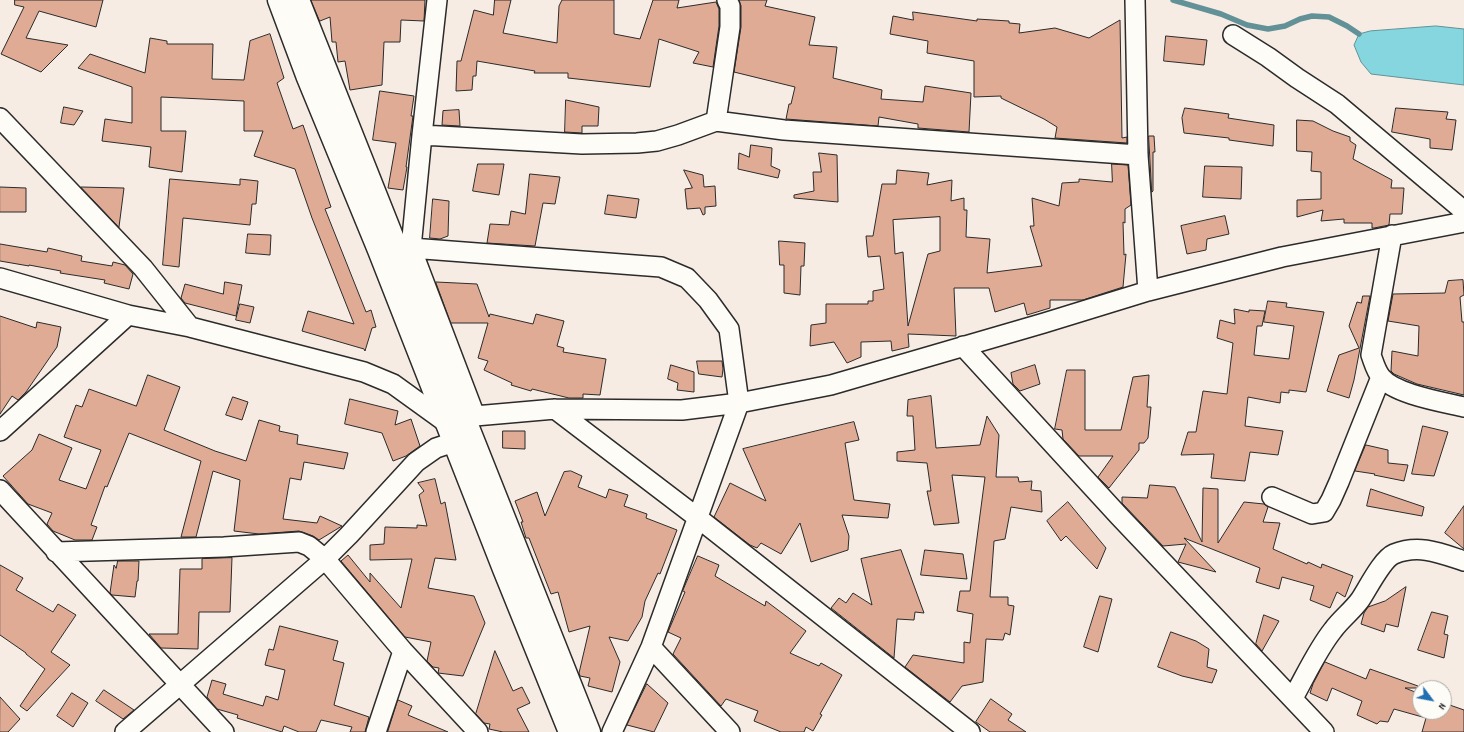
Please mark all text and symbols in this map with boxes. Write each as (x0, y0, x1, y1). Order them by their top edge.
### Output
north arrow (1412, 680, 1452, 720)
text: N (1433, 699, 1450, 712)

